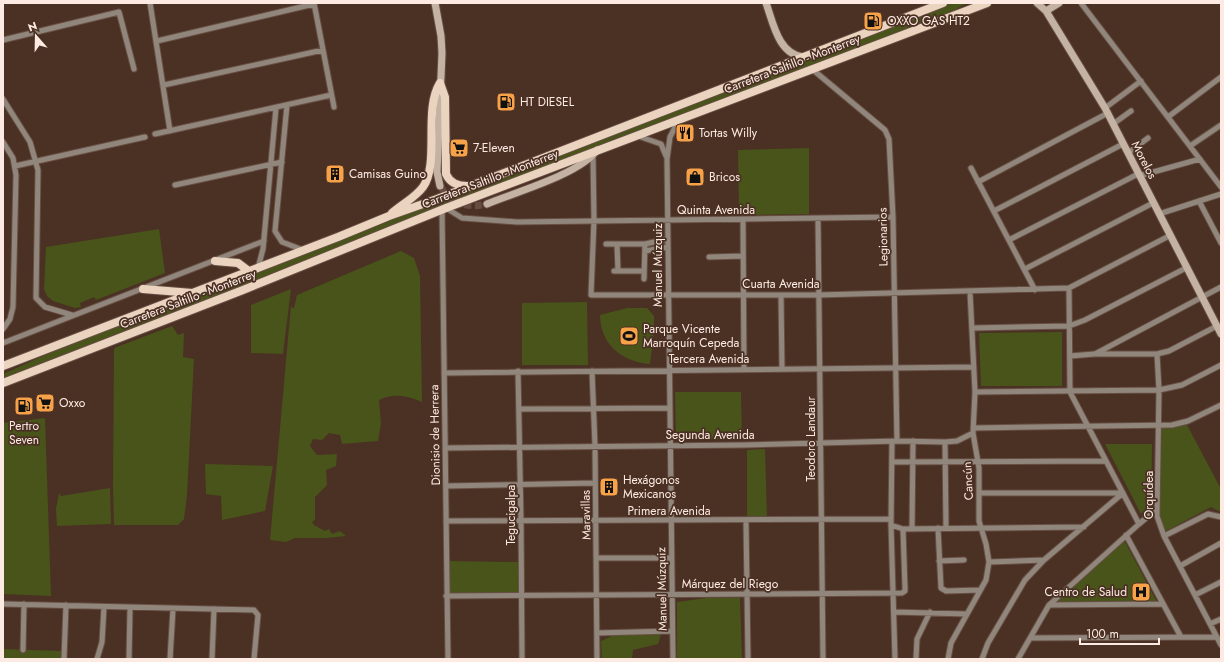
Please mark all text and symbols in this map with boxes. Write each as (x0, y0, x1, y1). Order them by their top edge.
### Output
fuel station icon: OXXO GAS HT2 (862, 10, 884, 32)
place label: OXXO GAS HT2 (887, 12, 970, 30)
north arrow (16, 16, 56, 56)
text: N (26, 18, 39, 36)
street label: Carretera Saltillo - Monterrey (721, 29, 863, 98)
fuel station icon: HT DIESEL (495, 91, 517, 113)
place label: HT DIESEL (520, 93, 575, 111)
restaurant icon: Tortas Willy (674, 122, 696, 144)
place label: Tortas Willy (699, 124, 758, 142)
supermarket icon: 7-Eleven (448, 137, 470, 159)
street label: Morelos (1127, 138, 1161, 182)
place label: 7-Eleven (473, 139, 515, 157)
street label: Carretera Saltillo - Monterrey (419, 144, 561, 213)
building icon: Camisas Guino (324, 163, 346, 185)
place label: Camisas Guino (349, 165, 427, 183)
shop icon: Bricos (684, 166, 706, 188)
place label: Bricos (709, 168, 740, 186)
street label: Quinta Avenida (677, 201, 755, 219)
street label: Legionarios (873, 207, 893, 267)
street label: Manuel Múzquiz (649, 223, 667, 307)
street label: Carretera Saltillo - Monterrey (117, 264, 259, 333)
street label: Cuarta Avenida (742, 275, 820, 293)
place label: Parque Vicente Marroquín Cepeda (643, 320, 740, 352)
sports icon: Parque Vicente Marroquín Cepeda (618, 325, 640, 347)
street label: Tercera Avenida (669, 350, 749, 368)
street label: Dionisio de Herrera (425, 384, 445, 486)
supermarket icon: Oxxo (34, 392, 56, 414)
place label: Oxxo (59, 394, 86, 412)
fuel station icon: Pertro Seven (13, 395, 35, 417)
street label: Teodoro Landaur (802, 396, 820, 482)
place label: Pertro Seven (9, 417, 39, 449)
street label: Segunda Avenida (665, 426, 755, 444)
street label: Cancún (958, 461, 978, 501)
place label: Hexágonos Mexicanos (623, 471, 680, 503)
street label: Orquídea (1140, 471, 1158, 519)
building icon: Hexágonos Mexicanos (598, 476, 620, 498)
street label: Tegucigalpa (502, 485, 520, 545)
street label: Maravillas (577, 490, 595, 540)
street label: Primera Avenida (627, 502, 711, 520)
street label: Manuel Múzquiz (652, 546, 672, 631)
street label: Márquez del Riego (682, 575, 779, 593)
hospital icon: Centro de Salud (1130, 581, 1152, 603)
place label: Centro de Salud (1044, 583, 1127, 601)
scale bar (1080, 620, 1159, 646)
text: 100 m (1086, 625, 1119, 643)

